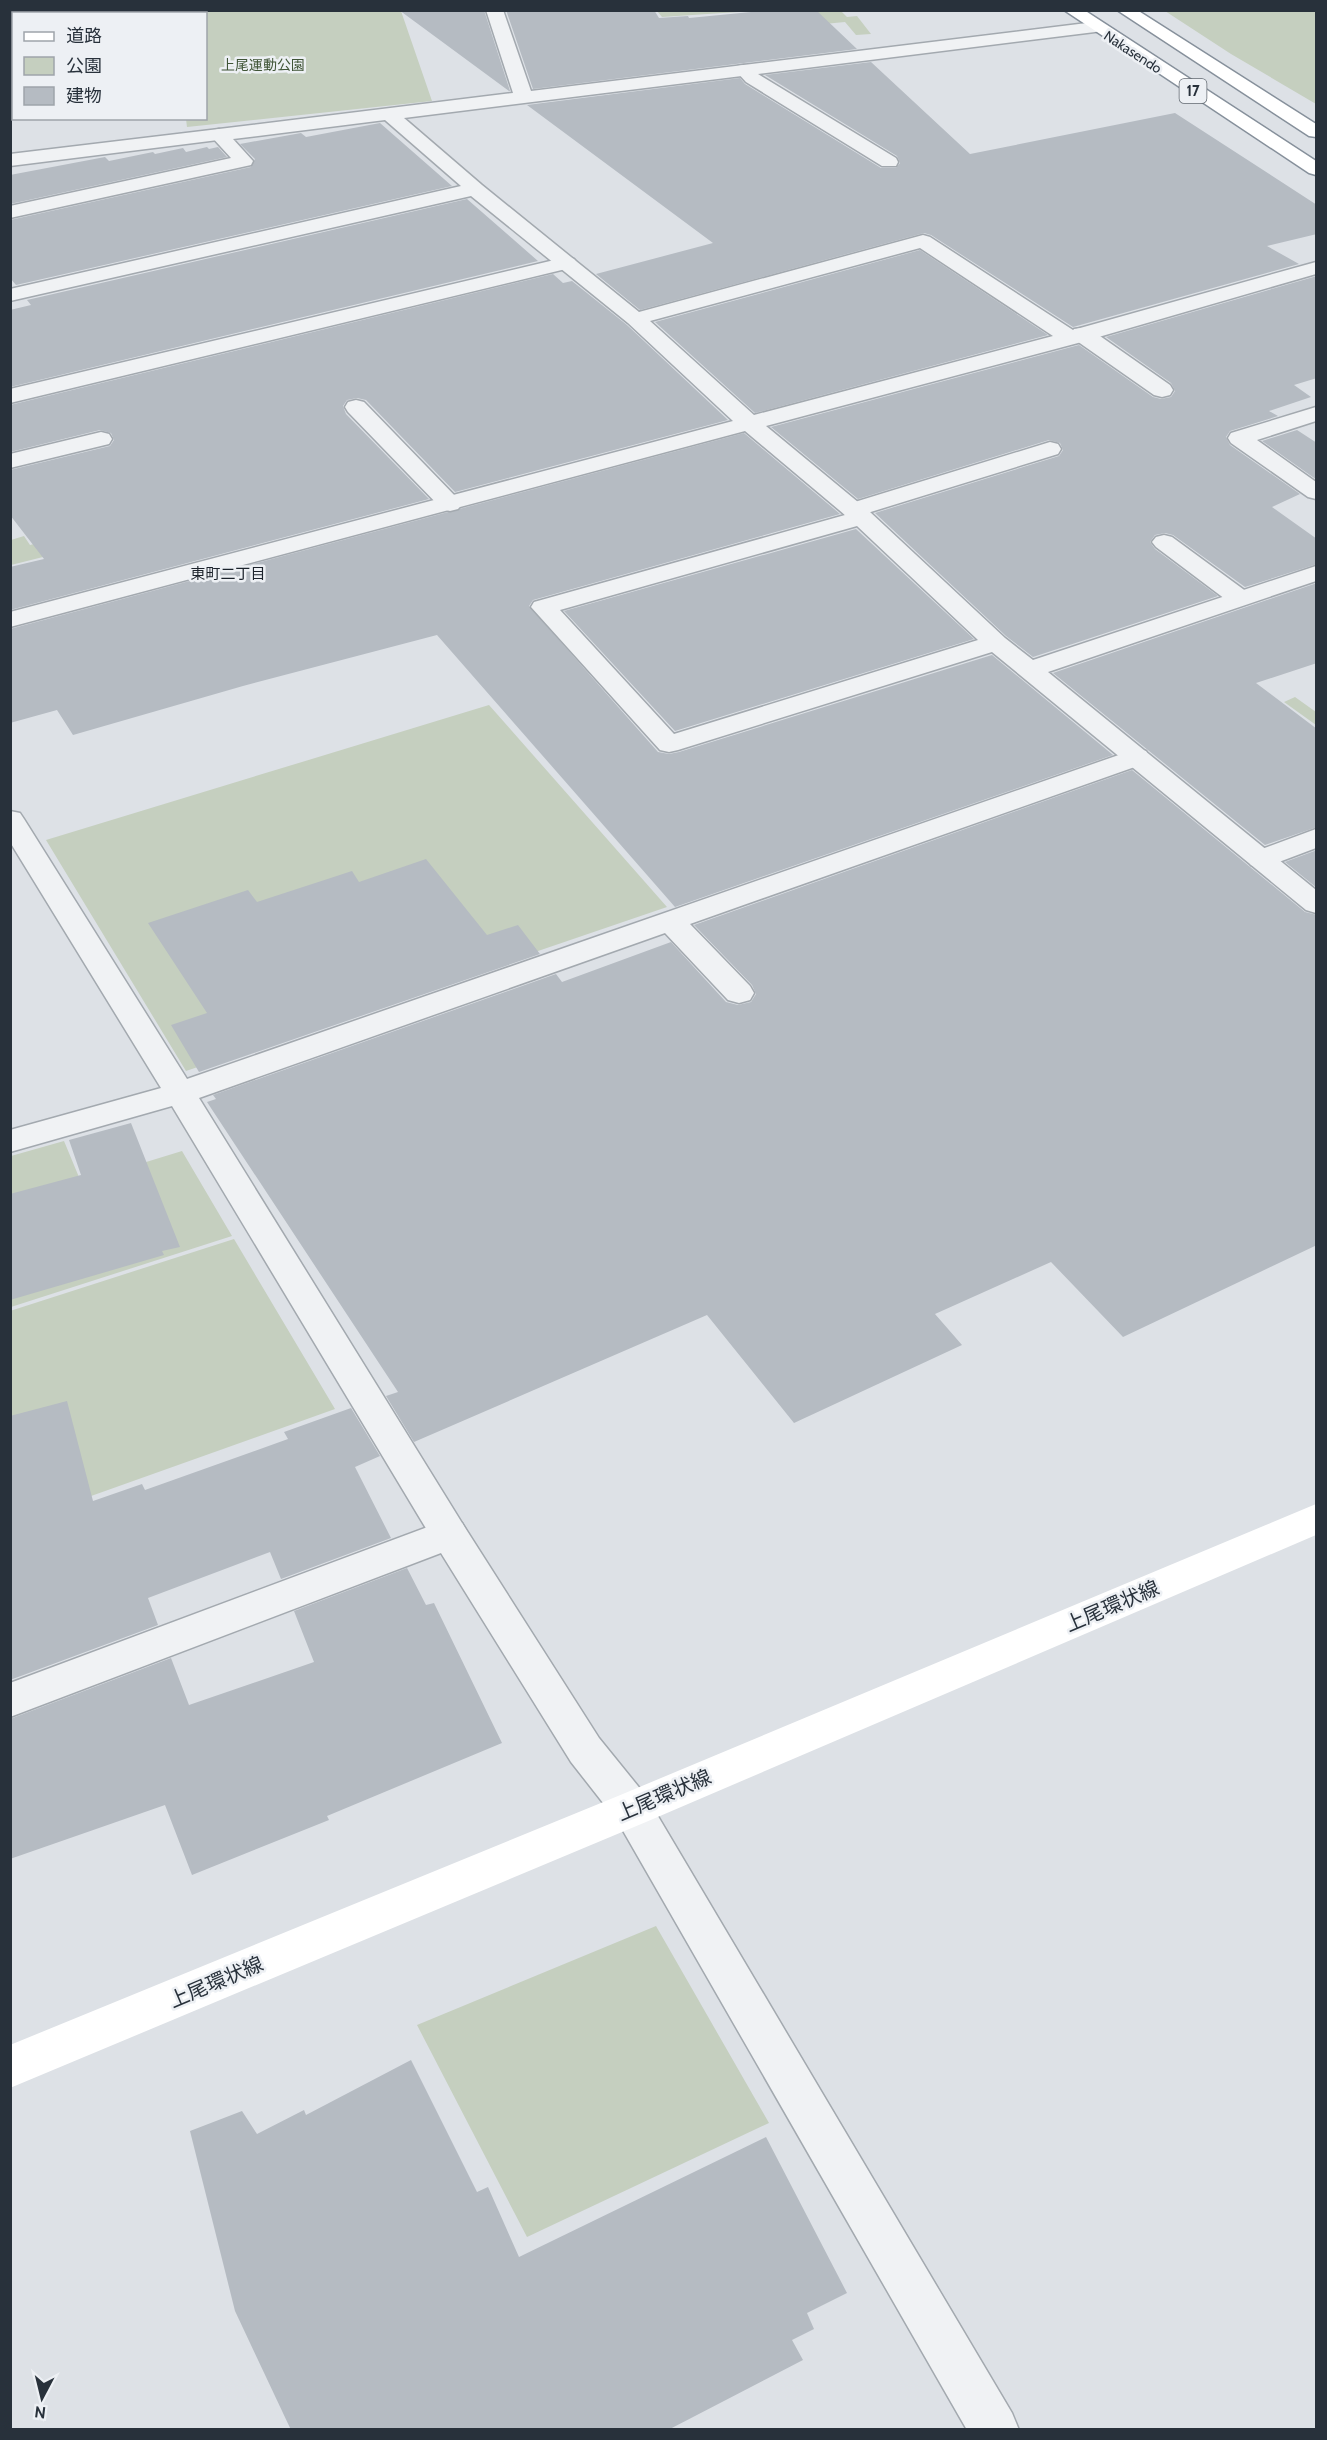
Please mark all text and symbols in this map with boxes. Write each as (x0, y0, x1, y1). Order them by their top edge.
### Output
legend (12, 12, 207, 120)
text: 道路 (66, 25, 102, 47)
street label: Nakasendo (1101, 27, 1166, 78)
text: 公園 (66, 55, 102, 77)
park label: 上尾運動公園 (221, 56, 305, 74)
road number: 17 (1180, 79, 1206, 103)
text: 建物 (66, 85, 102, 107)
district label: 東町二丁目 (190, 565, 266, 583)
street label: 上尾環状線 (1061, 1575, 1163, 1637)
street label: 上尾環状線 (613, 1764, 715, 1826)
street label: 上尾環状線 (165, 1951, 267, 2013)
north arrow (12, 2368, 72, 2428)
text: N (33, 2402, 47, 2423)

